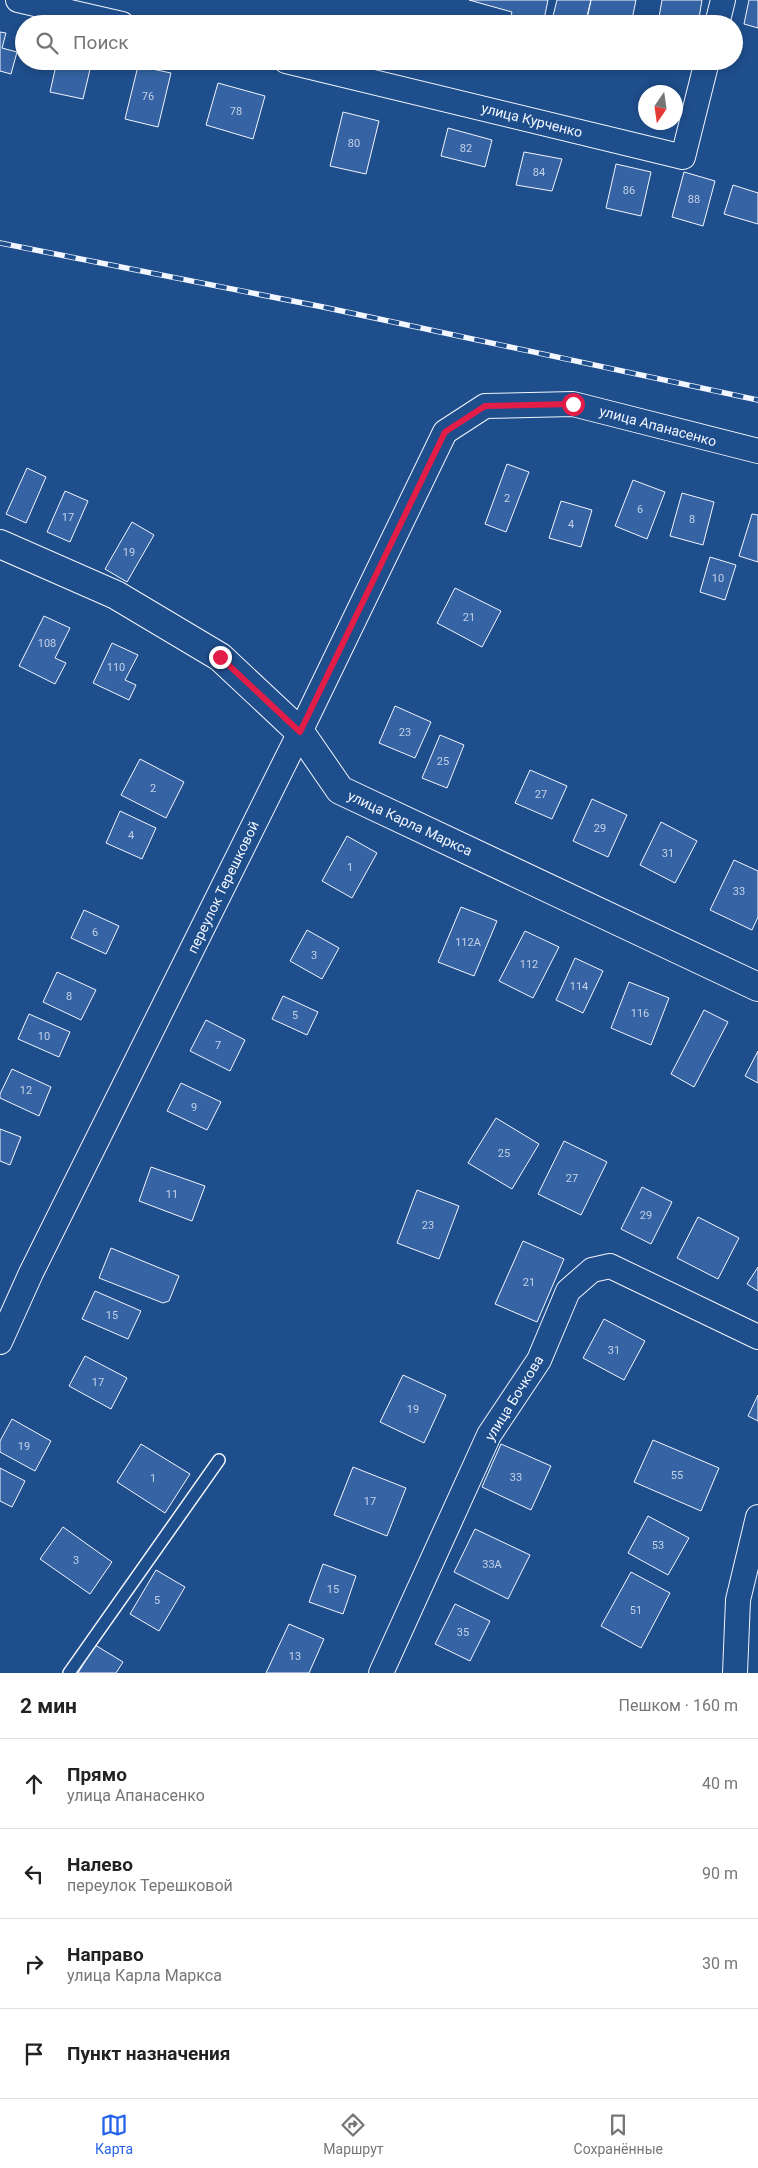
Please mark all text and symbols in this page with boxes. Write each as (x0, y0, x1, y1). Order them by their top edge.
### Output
search box (15, 15, 743, 70)
icon: search (33, 29, 61, 57)
text: Поиск (73, 31, 129, 54)
north arrow (638, 85, 683, 130)
house number: 76 (142, 90, 154, 103)
street label: улица Курченко (480, 100, 584, 140)
house number: 78 (230, 105, 242, 118)
house number: 80 (348, 137, 360, 150)
house number: 82 (460, 142, 472, 155)
house number: 84 (533, 166, 545, 179)
house number: 86 (623, 184, 635, 197)
house number: 88 (688, 193, 700, 206)
route start (562, 393, 585, 416)
street label: улица Апанасенко (598, 403, 718, 449)
house number: 2 (504, 492, 510, 505)
house number: 6 (637, 503, 643, 516)
house number: 17 (62, 511, 74, 524)
house number: 8 (689, 513, 695, 526)
house number: 4 (568, 518, 574, 531)
house number: 19 (123, 546, 135, 559)
house number: 10 (712, 572, 724, 585)
house number: 21 (463, 611, 475, 624)
house number: 108 (38, 637, 56, 650)
route end (209, 646, 232, 669)
house number: 110 (107, 661, 125, 674)
house number: 23 (399, 726, 411, 739)
house number: 25 (437, 755, 449, 768)
house number: 2 (150, 782, 156, 795)
street label: улица Карла Маркса (345, 787, 475, 859)
house number: 27 (535, 788, 547, 801)
street label: переулок Терешковой (184, 818, 262, 956)
house number: 29 (594, 822, 606, 835)
house number: 4 (128, 829, 134, 842)
house number: 31 (662, 847, 674, 860)
house number: 1 (347, 861, 353, 874)
house number: 33 (733, 885, 745, 898)
house number: 6 (92, 926, 98, 939)
house number: 112А (455, 936, 482, 949)
house number: 3 (311, 949, 317, 962)
house number: 112 (520, 958, 538, 971)
house number: 114 (570, 980, 588, 993)
house number: 8 (66, 990, 72, 1003)
house number: 116 (631, 1007, 649, 1020)
house number: 5 (292, 1009, 298, 1022)
house number: 10 (38, 1030, 50, 1043)
house number: 7 (215, 1039, 221, 1052)
house number: 12 (20, 1084, 32, 1097)
house number: 9 (191, 1101, 197, 1114)
house number: 25 (498, 1147, 510, 1160)
house number: 27 (566, 1172, 578, 1185)
house number: 11 (166, 1188, 178, 1201)
house number: 29 (640, 1209, 652, 1222)
house number: 23 (422, 1219, 434, 1232)
house number: 21 (523, 1276, 535, 1289)
house number: 15 (106, 1309, 118, 1322)
house number: 31 (608, 1344, 620, 1357)
street label: улица Бочкова (481, 1352, 547, 1444)
house number: 17 (92, 1376, 104, 1389)
house number: 19 (407, 1403, 419, 1416)
house number: 19 (18, 1440, 30, 1453)
house number: 55 (671, 1469, 683, 1482)
house number: 33 (510, 1471, 522, 1484)
house number: 1 (150, 1472, 156, 1485)
house number: 17 (364, 1495, 376, 1508)
house number: 53 (652, 1539, 664, 1552)
house number: 3 (73, 1554, 79, 1567)
house number: 33А (482, 1558, 503, 1571)
house number: 15 (327, 1583, 339, 1596)
house number: 5 (154, 1594, 160, 1607)
house number: 51 (630, 1604, 642, 1617)
house number: 35 (457, 1626, 469, 1639)
house number: 13 (289, 1650, 301, 1663)
text: 2 мин (20, 1694, 77, 1718)
text: Пешком · 160 m (619, 1696, 738, 1715)
text: Прямо (67, 1763, 127, 1786)
icon: ahead (20, 1770, 48, 1798)
text: 40 m (702, 1774, 738, 1793)
text: улица Апанасенко (67, 1786, 205, 1805)
text: Налево (67, 1853, 133, 1876)
icon: left (20, 1860, 48, 1888)
text: 90 m (702, 1864, 738, 1883)
text: переулок Терешковой (67, 1876, 233, 1895)
text: Направо (67, 1943, 144, 1966)
icon: right (20, 1950, 48, 1978)
text: 30 m (702, 1954, 738, 1973)
text: улица Карла Маркса (67, 1966, 222, 1985)
icon: arrive (20, 2040, 48, 2068)
text: Пункт назначения (67, 2042, 230, 2065)
tab: Карта (95, 2111, 133, 2157)
tab: Маршрут (323, 2111, 384, 2157)
tab: Сохранённые (574, 2111, 663, 2157)

